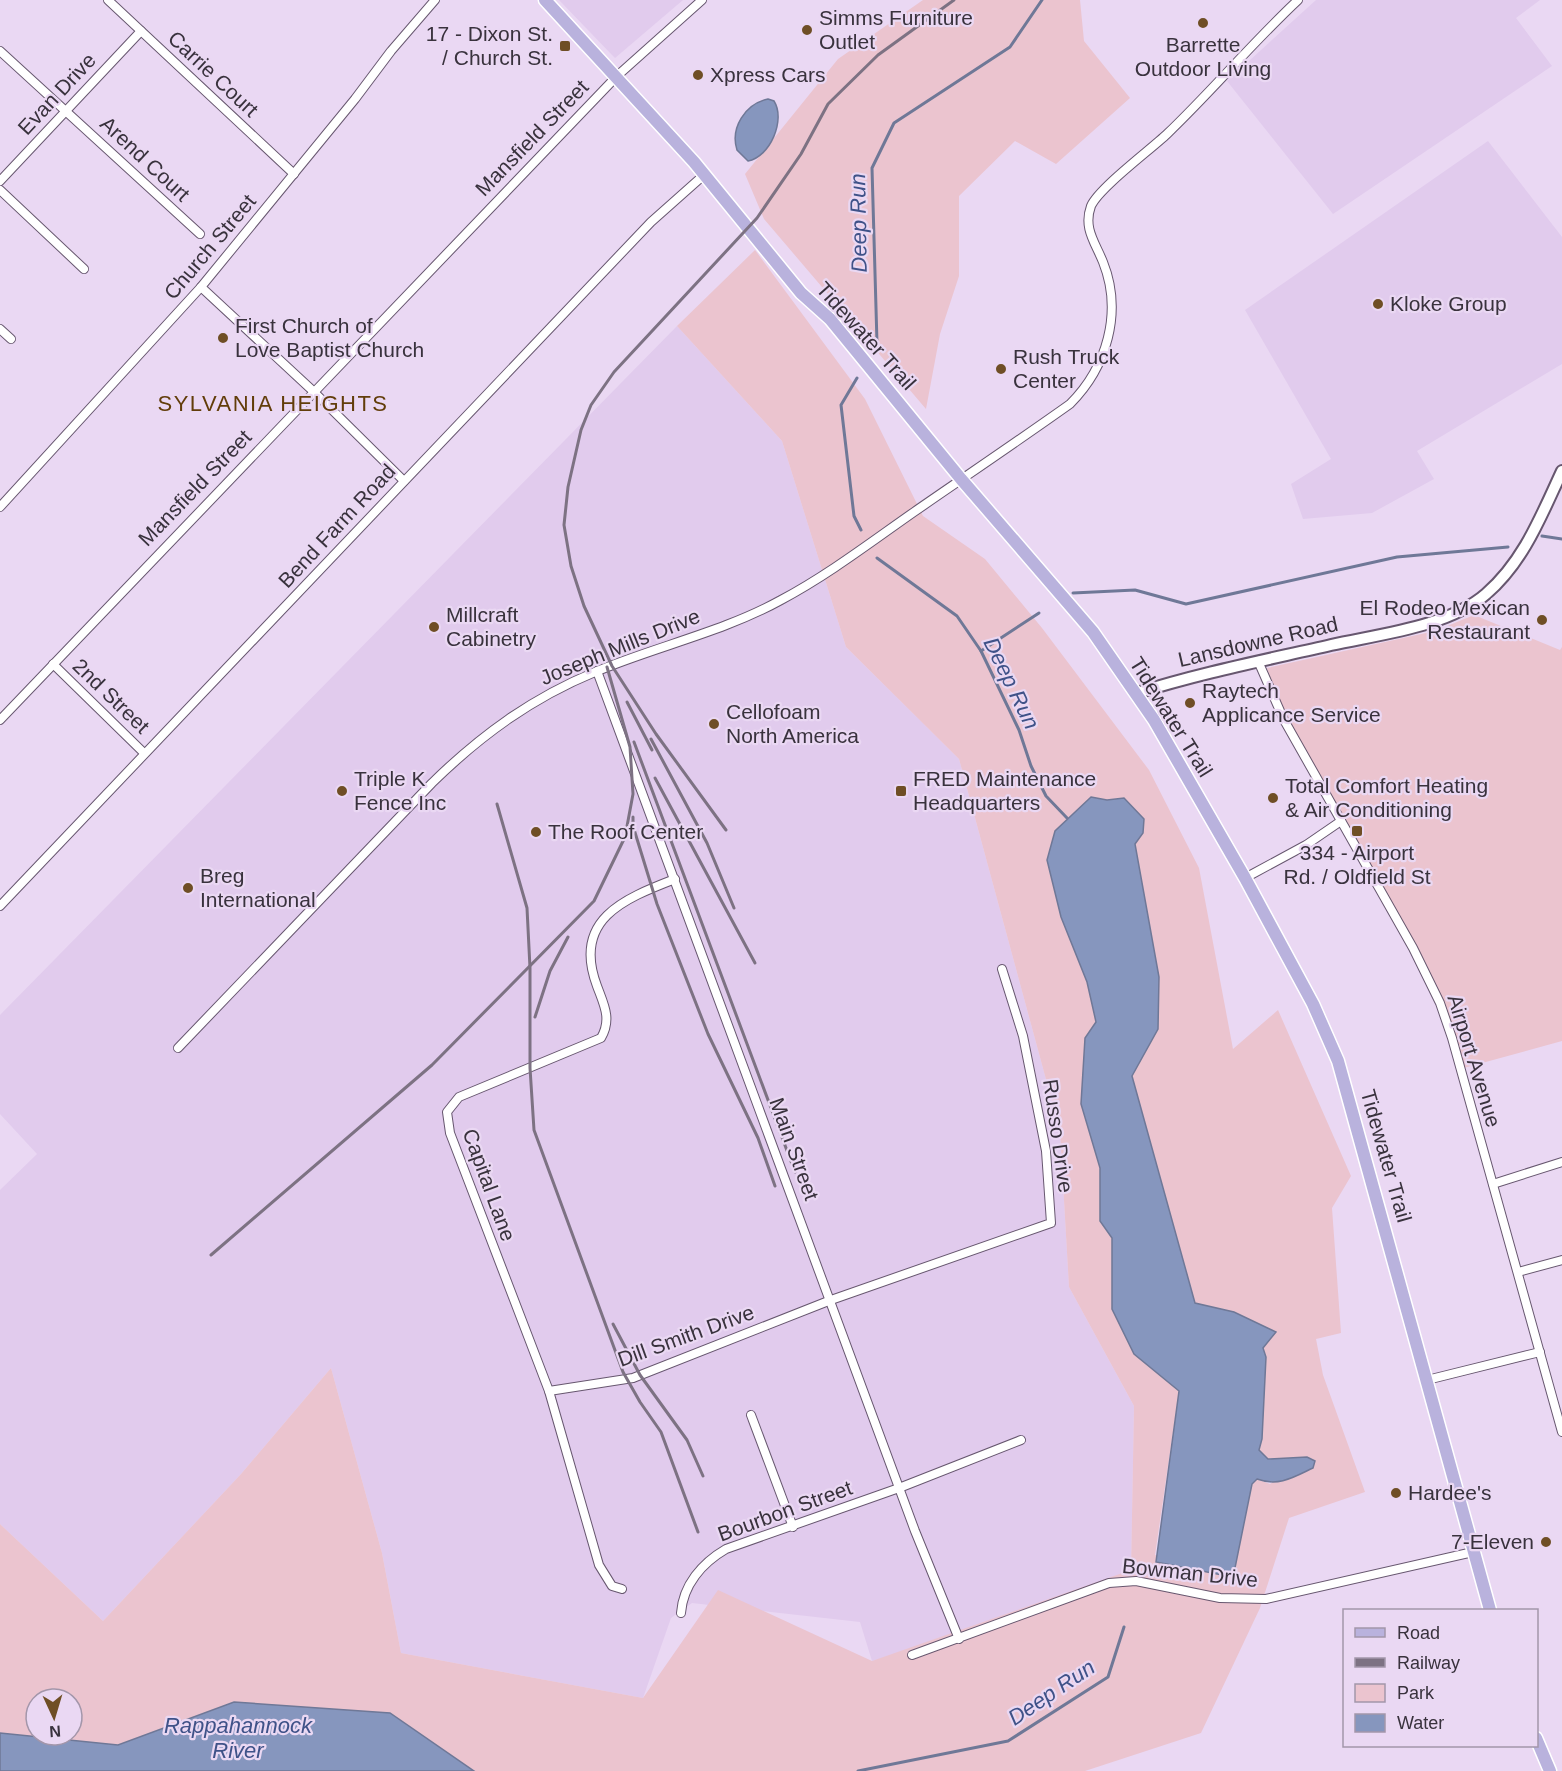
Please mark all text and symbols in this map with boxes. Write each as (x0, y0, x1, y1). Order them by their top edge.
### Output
place label: Simms Furniture Outlet (819, 6, 973, 53)
marker: Barrette Outdoor Living (1196, 16, 1210, 30)
place label: 17 - Dixon St. / Church St. (426, 22, 553, 69)
marker: Simms Furniture Outlet (800, 23, 814, 37)
street label: Carrie Court (164, 26, 263, 121)
place label: Barrette Outdoor Living (1135, 33, 1271, 80)
marker: 17 - Dixon St. / Church St. (558, 39, 572, 53)
street label: Evan Drive (13, 48, 100, 139)
place label: Xpress Cars (710, 63, 826, 86)
marker: Xpress Cars (691, 68, 705, 82)
street label: Mansfield Street (471, 75, 593, 200)
street label: Arend Court (96, 112, 195, 206)
water label: Deep Run (845, 173, 872, 273)
street label: Church Street (159, 190, 260, 304)
street label: Tidewater Trail (812, 277, 921, 394)
place label: Kloke Group (1390, 292, 1507, 315)
marker: Kloke Group (1371, 297, 1385, 311)
place label: First Church of Love Baptist Church (235, 314, 424, 361)
marker: First Church of Love Baptist Church (216, 331, 230, 345)
place label: Rush Truck Center (1013, 345, 1120, 392)
marker: Rush Truck Center (994, 362, 1008, 376)
district label: SYLVANIA HEIGHTS (157, 391, 389, 416)
street label: Mansfield Street (134, 425, 256, 550)
street label: Bend Farm Road (274, 459, 400, 592)
place label: El Rodeo Mexican Restaurant (1360, 596, 1530, 643)
place label: Millcraft Cabinetry (446, 603, 536, 650)
street label: Joseph Mills Drive (537, 604, 703, 689)
street label: Lansdowne Road (1176, 612, 1340, 671)
marker: El Rodeo Mexican Restaurant (1535, 613, 1549, 627)
marker: Millcraft Cabinetry (427, 620, 441, 634)
water label: Deep Run (979, 633, 1045, 733)
street label: Tidewater Trail (1125, 653, 1217, 781)
street label: 2nd Street (69, 654, 154, 738)
place label: Raytech Applicance Service (1202, 679, 1381, 726)
marker: Raytech Applicance Service (1183, 696, 1197, 710)
place label: Cellofoam North America (726, 700, 859, 747)
marker: Cellofoam North America (707, 717, 721, 731)
place label: Triple K Fence Inc (354, 767, 446, 814)
place label: FRED Maintenance Headquarters (913, 767, 1096, 814)
place label: Total Comfort Heating & Air Conditioning (1285, 774, 1488, 821)
marker: Triple K Fence Inc (335, 784, 349, 798)
marker: FRED Maintenance Headquarters (894, 784, 908, 798)
marker: Total Comfort Heating & Air Conditioning (1266, 791, 1280, 805)
place label: The Roof Center (548, 820, 703, 843)
marker: 334 - Airport Rd. / Oldfield St (1350, 824, 1364, 838)
marker: The Roof Center (529, 825, 543, 839)
place label: 334 - Airport Rd. / Oldfield St (1283, 841, 1431, 888)
place label: Breg International (200, 864, 316, 911)
marker: Breg International (181, 881, 195, 895)
street label: Airport Avenue (1443, 992, 1506, 1130)
street label: Russo Drive (1039, 1078, 1078, 1194)
street label: Tidewater Trail (1357, 1087, 1416, 1225)
street label: Main Street (765, 1094, 824, 1203)
street label: Capital Lane (458, 1125, 520, 1244)
street label: Dill Smith Drive (614, 1300, 757, 1371)
street label: Bourbon Street (715, 1476, 855, 1545)
place label: Hardee's (1408, 1481, 1491, 1504)
marker: Hardee's (1389, 1486, 1403, 1500)
place label: 7-Eleven (1451, 1530, 1534, 1553)
marker: 7-Eleven (1539, 1535, 1553, 1549)
street label: Bowman Drive (1121, 1554, 1259, 1591)
legend (1343, 1609, 1538, 1747)
text: Road (1397, 1623, 1440, 1643)
text: Railway (1397, 1653, 1460, 1673)
water label: Deep Run (1003, 1654, 1099, 1730)
text: Park (1397, 1683, 1435, 1703)
north arrow (24, 1687, 84, 1747)
water label: Rappahannock River (164, 1713, 313, 1763)
text: Water (1397, 1713, 1444, 1733)
text: N (49, 1723, 61, 1740)

